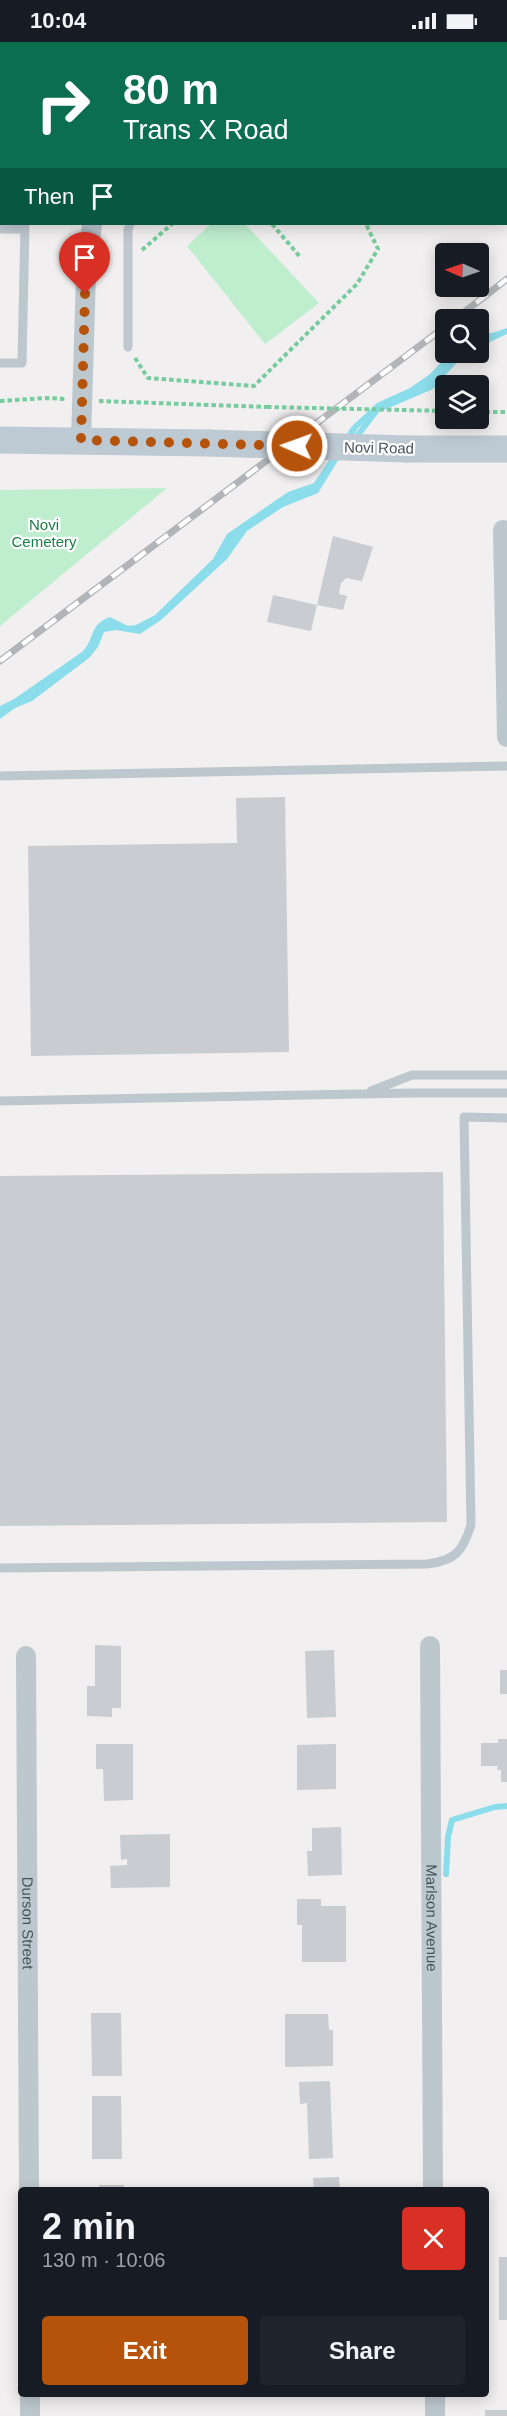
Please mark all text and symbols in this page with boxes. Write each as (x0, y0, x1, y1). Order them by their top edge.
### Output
text: 10:04 (30, 8, 86, 33)
icon: right (24, 66, 102, 144)
text: 80 m (123, 66, 219, 113)
text: Trans X Road (123, 115, 289, 145)
icon: arrive (86, 180, 119, 213)
text: Then (24, 184, 74, 209)
pin (59, 232, 110, 294)
icon: arrive (68, 241, 101, 274)
north arrow (435, 243, 489, 297)
map controls (435, 243, 489, 429)
button: search (435, 309, 489, 363)
button: layers (435, 375, 489, 429)
position arrow (265, 414, 329, 478)
street label: Novi Road (344, 438, 414, 457)
park label: Novi Cemetery (11, 516, 77, 550)
street label: Marlson Avenue (423, 1864, 441, 1972)
street label: Durson Street (19, 1877, 37, 1970)
text: 2 min (42, 2206, 136, 2247)
button: close (402, 2207, 465, 2270)
text: 130 m · 10:06 (42, 2249, 165, 2271)
button: Exit (42, 2316, 248, 2385)
button: Share (260, 2316, 465, 2385)

